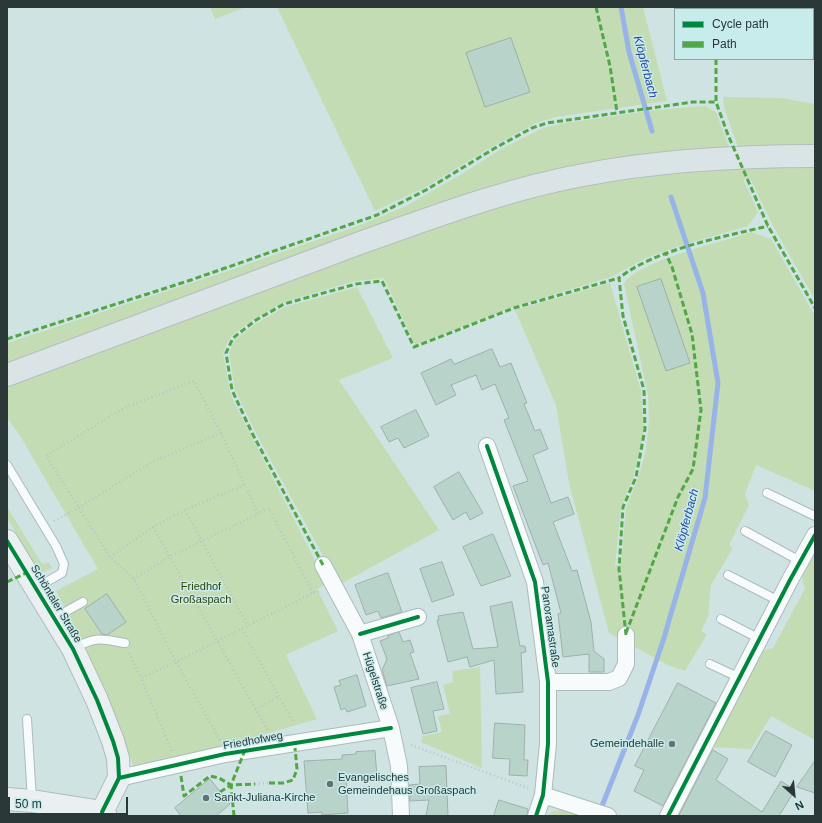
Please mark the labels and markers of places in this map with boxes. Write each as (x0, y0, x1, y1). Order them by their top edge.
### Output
place label: Gemeindehalle (590, 737, 664, 751)
marker: Gemeindehalle (667, 739, 677, 749)
place label: Evangelisches Gemeindehaus Großaspach (338, 771, 476, 797)
marker: Evangelisches Gemeindehaus Großaspach (325, 779, 335, 789)
place label: Sankt-Juliana-Kirche (214, 791, 315, 805)
marker: Sankt-Juliana-Kirche (201, 793, 211, 803)

